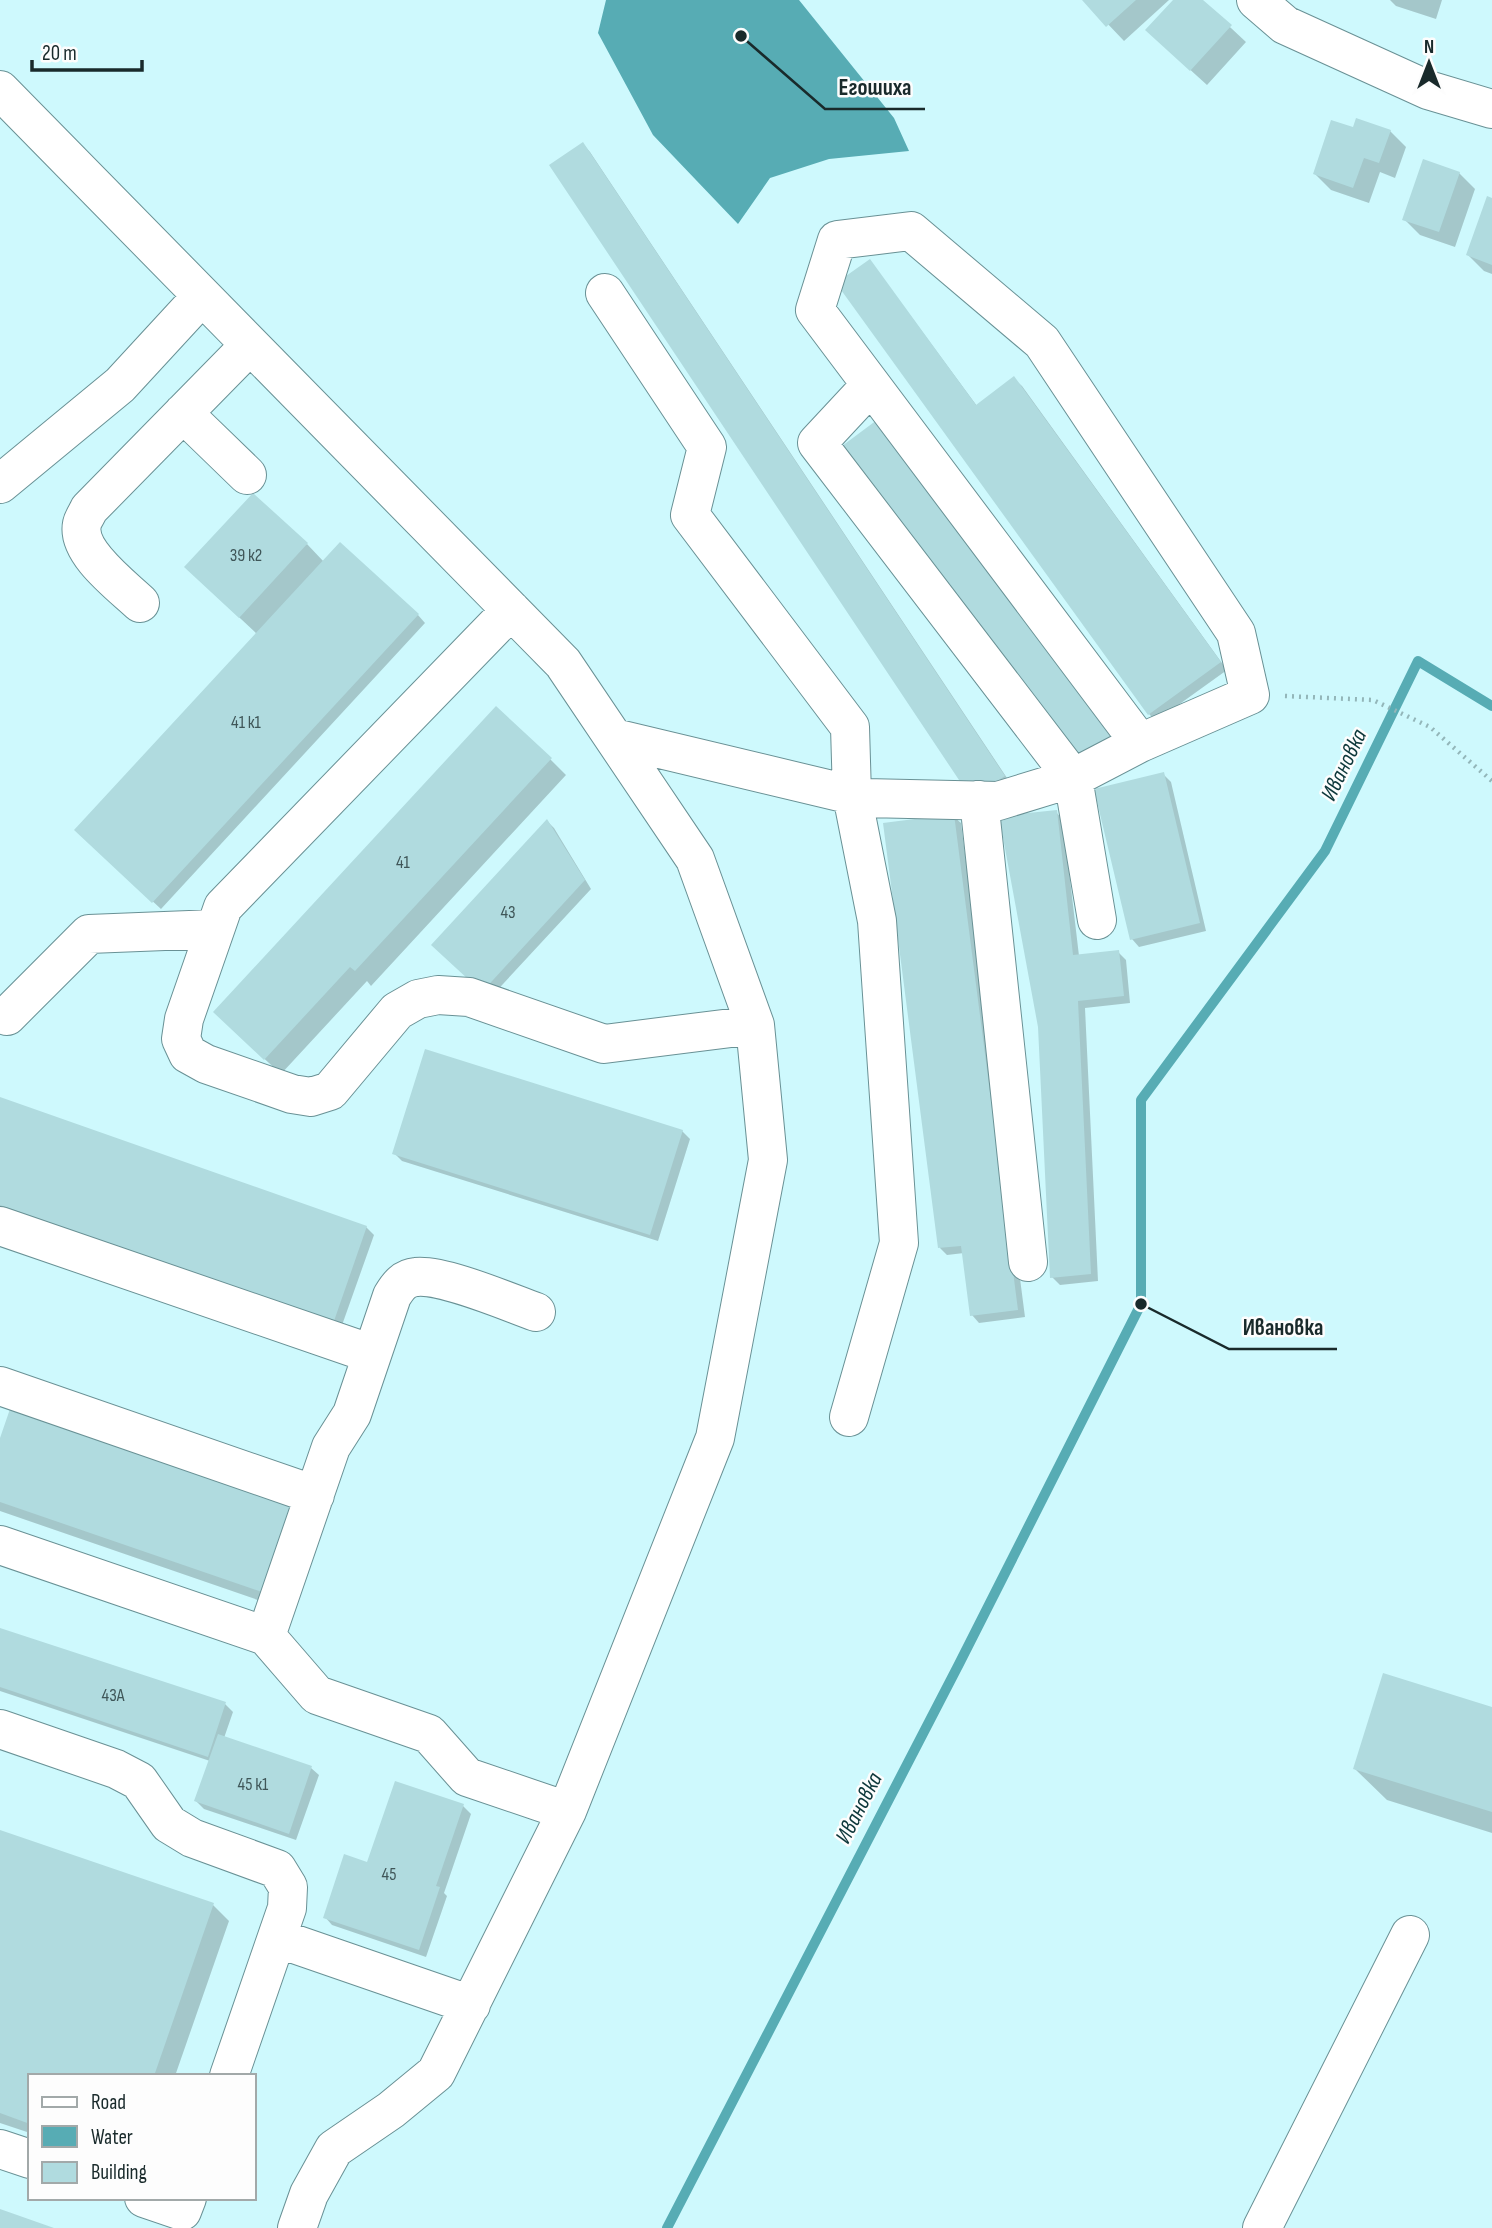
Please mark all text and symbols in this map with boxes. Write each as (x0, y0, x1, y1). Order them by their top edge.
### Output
scale bar (32, 28, 142, 72)
north arrow (1394, 28, 1464, 98)
text: N (1424, 36, 1434, 59)
text: 20 m (42, 41, 77, 66)
callout: Егошиха (825, 65, 925, 109)
text: Егошиха (839, 74, 911, 102)
house number: 39 к2 (230, 545, 262, 566)
house number: 41 к1 (231, 712, 262, 733)
water label: Ивановка (1315, 724, 1374, 805)
house number: 41 (396, 852, 411, 873)
house number: 43 (500, 902, 516, 923)
callout: Ивановка (1229, 1305, 1337, 1349)
text: Ивановка (1243, 1314, 1323, 1342)
house number: 43А (102, 1685, 125, 1706)
water label: Ивановка (829, 1767, 889, 1848)
house number: 45 к1 (238, 1774, 269, 1795)
house number: 45 (382, 1864, 396, 1885)
legend (28, 2074, 256, 2200)
text: Road (91, 2090, 126, 2115)
text: Water (91, 2125, 133, 2150)
text: Building (91, 2160, 147, 2185)

